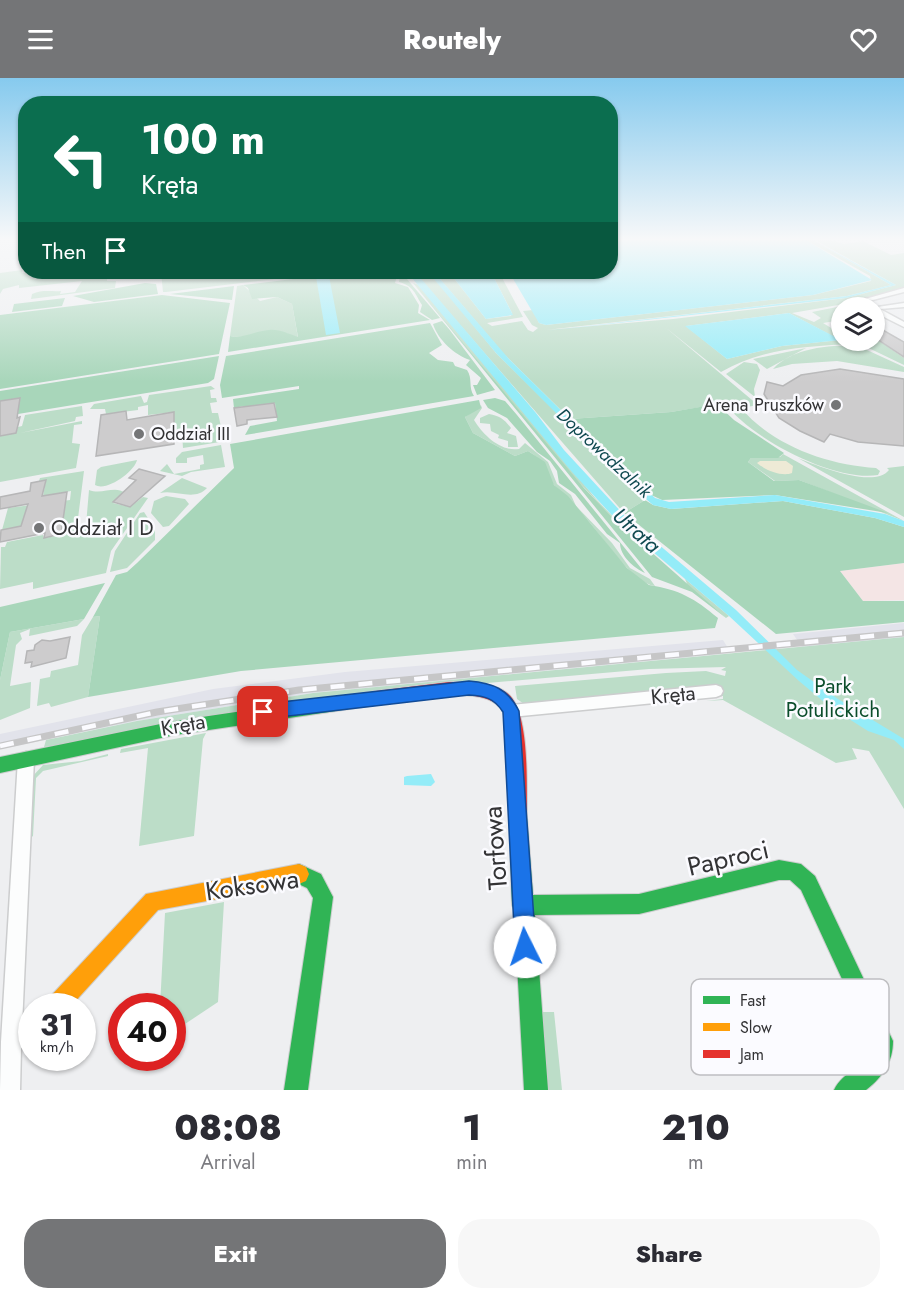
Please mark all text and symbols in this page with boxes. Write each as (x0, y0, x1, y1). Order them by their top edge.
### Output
text: Routely (403, 20, 501, 59)
icon: menu (24, 23, 57, 56)
icon: heart (847, 23, 880, 56)
text: 100 m (141, 109, 265, 170)
icon: left (42, 120, 120, 198)
text: Kręta (141, 165, 198, 204)
icon: arrive (99, 234, 132, 267)
text: Then (42, 235, 87, 267)
map controls (831, 297, 885, 351)
button: layers (831, 297, 885, 351)
place label: Arena Pruszków (703, 392, 825, 418)
marker: Arena Pruszków (829, 398, 843, 412)
water label: Doprowadzalnik (551, 402, 658, 505)
place label: Oddział III (151, 421, 230, 447)
marker: Oddział III (132, 427, 146, 441)
water label: Utrata (606, 500, 668, 560)
place label: Oddział I D (51, 513, 154, 543)
marker: Oddział I D (32, 521, 46, 535)
park label: Park Potulickich (786, 671, 880, 725)
street label: Kręta (649, 678, 697, 712)
pin (237, 686, 288, 737)
icon: arrive (246, 695, 279, 728)
street label: Kręta (158, 706, 208, 744)
street label: Torfowa (473, 805, 517, 891)
street label: Paproci (683, 830, 773, 886)
street label: Koksowa (203, 860, 301, 910)
position arrow (493, 915, 557, 979)
legend (691, 979, 889, 1075)
text: Fast (740, 989, 766, 1012)
speed limit sign: 40 (108, 993, 186, 1071)
text: 31 (40, 1003, 74, 1046)
text: Slow (740, 1016, 772, 1039)
text: km/h (40, 1036, 74, 1058)
text: Jam (738, 1043, 764, 1066)
text: 08:08 (174, 1101, 282, 1153)
text: 1 (462, 1101, 481, 1153)
text: 210 (662, 1101, 730, 1153)
text: Arrival (201, 1148, 256, 1177)
text: min (456, 1148, 488, 1177)
text: m (688, 1148, 704, 1177)
button: Exit (24, 1219, 446, 1288)
button: Share (458, 1219, 880, 1288)

